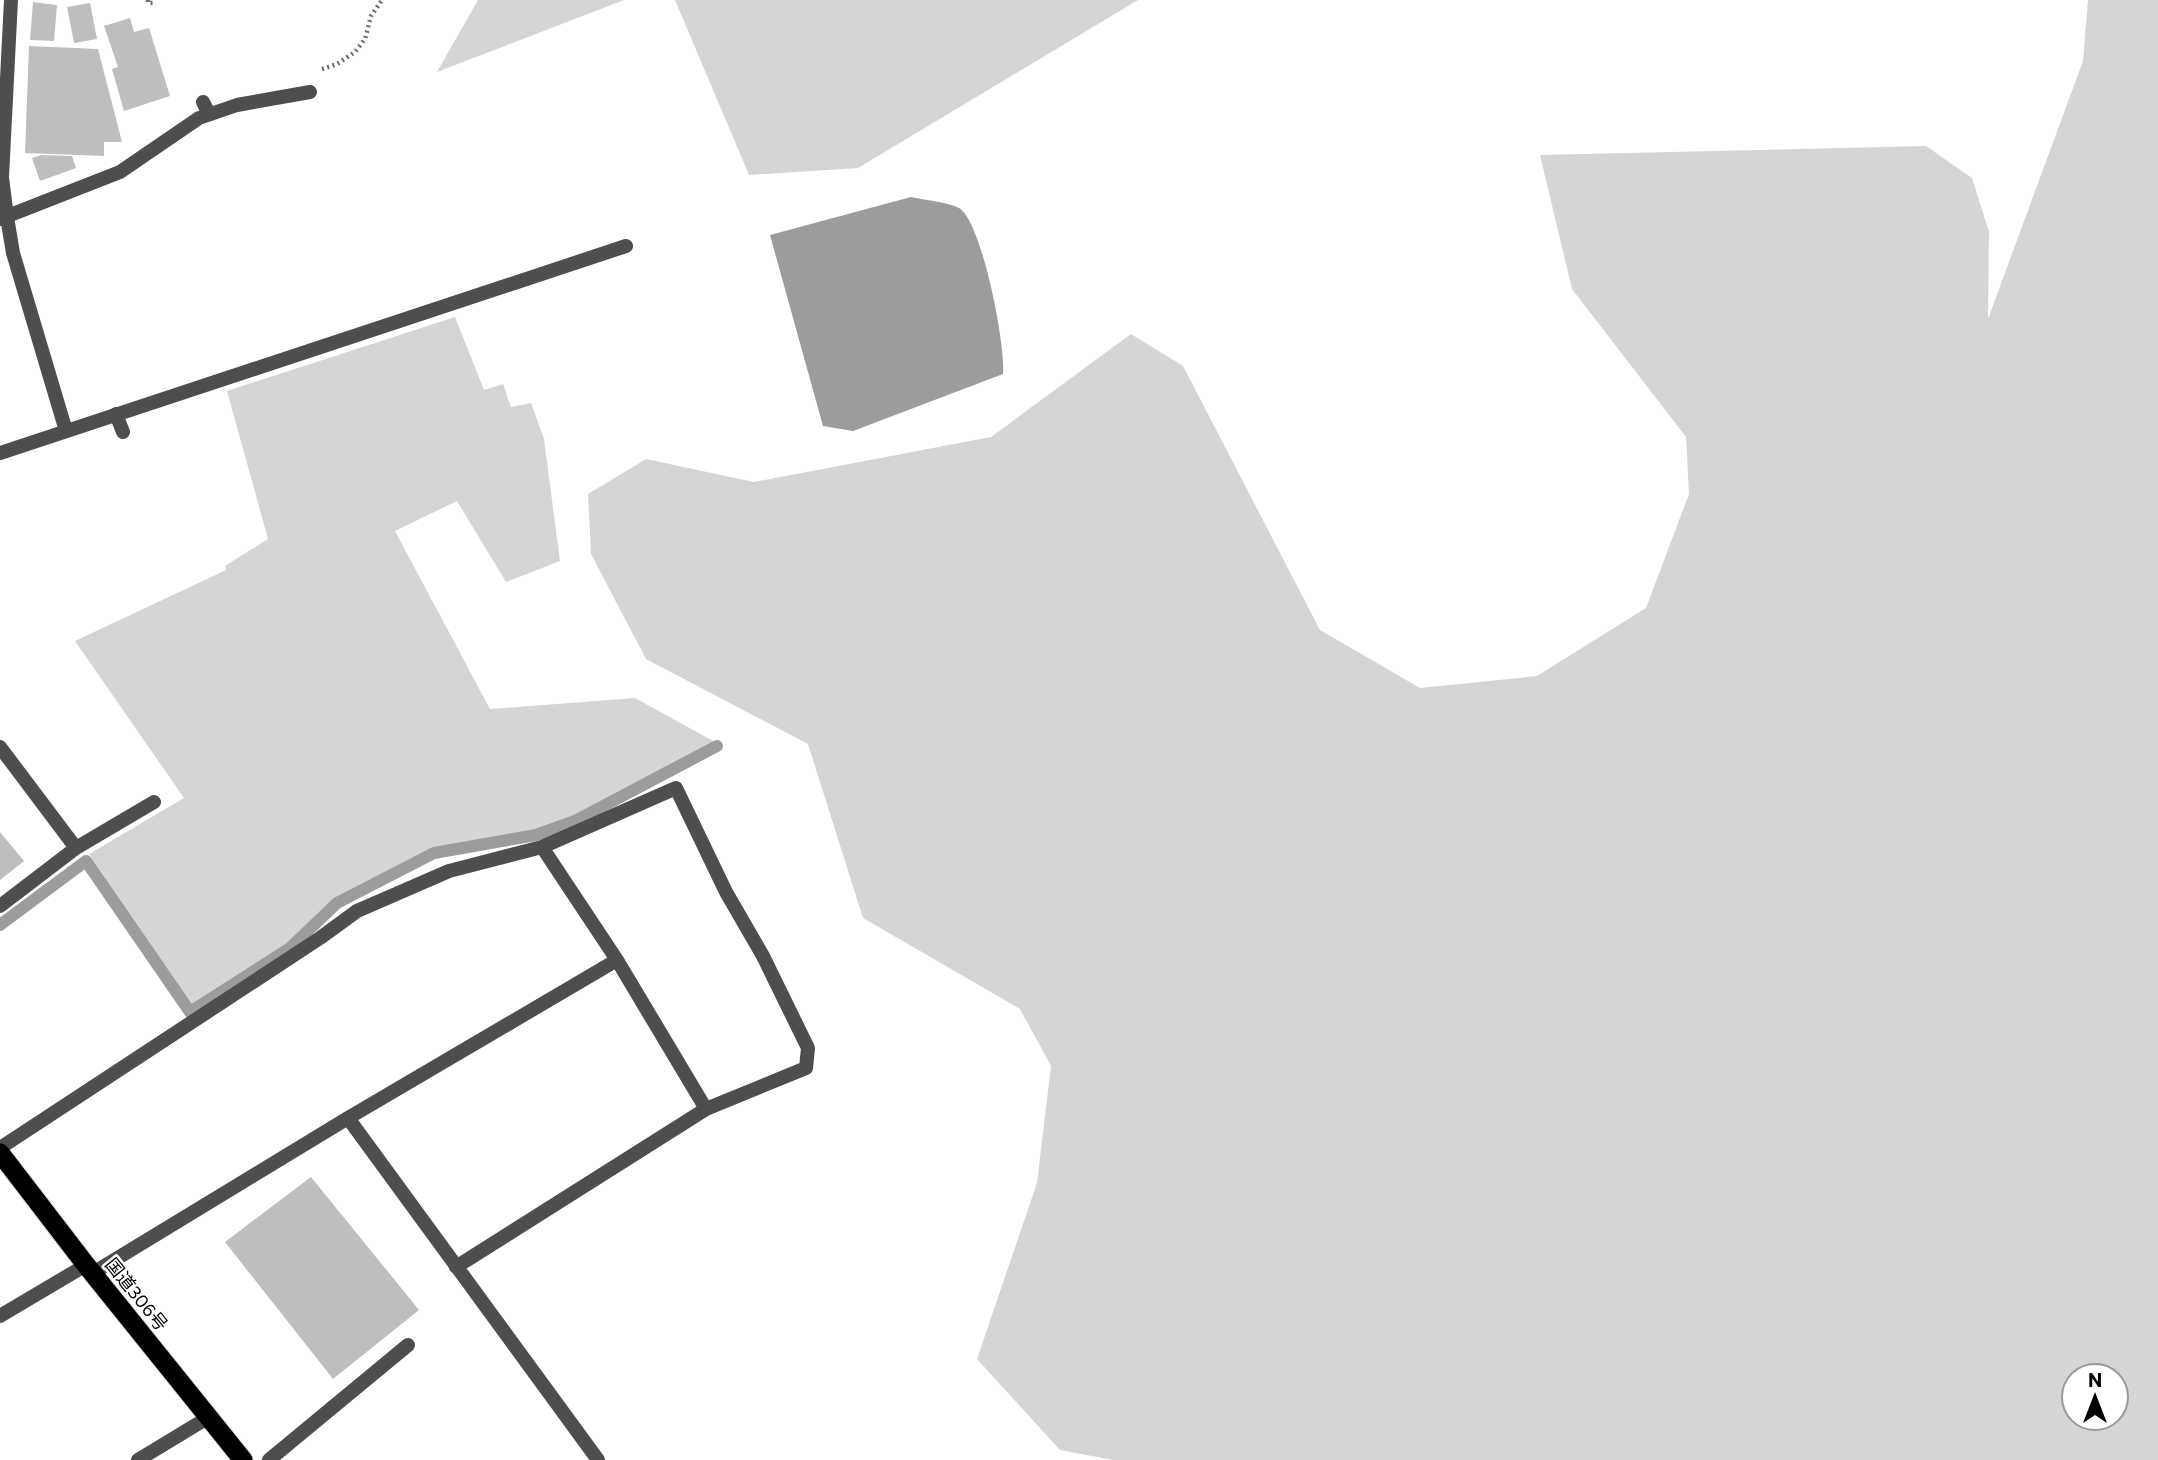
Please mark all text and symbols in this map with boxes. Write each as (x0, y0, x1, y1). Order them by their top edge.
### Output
street label: 国道306号 (101, 1253, 173, 1335)
north arrow (2060, 1362, 2130, 1432)
text: N (2088, 1368, 2102, 1391)

